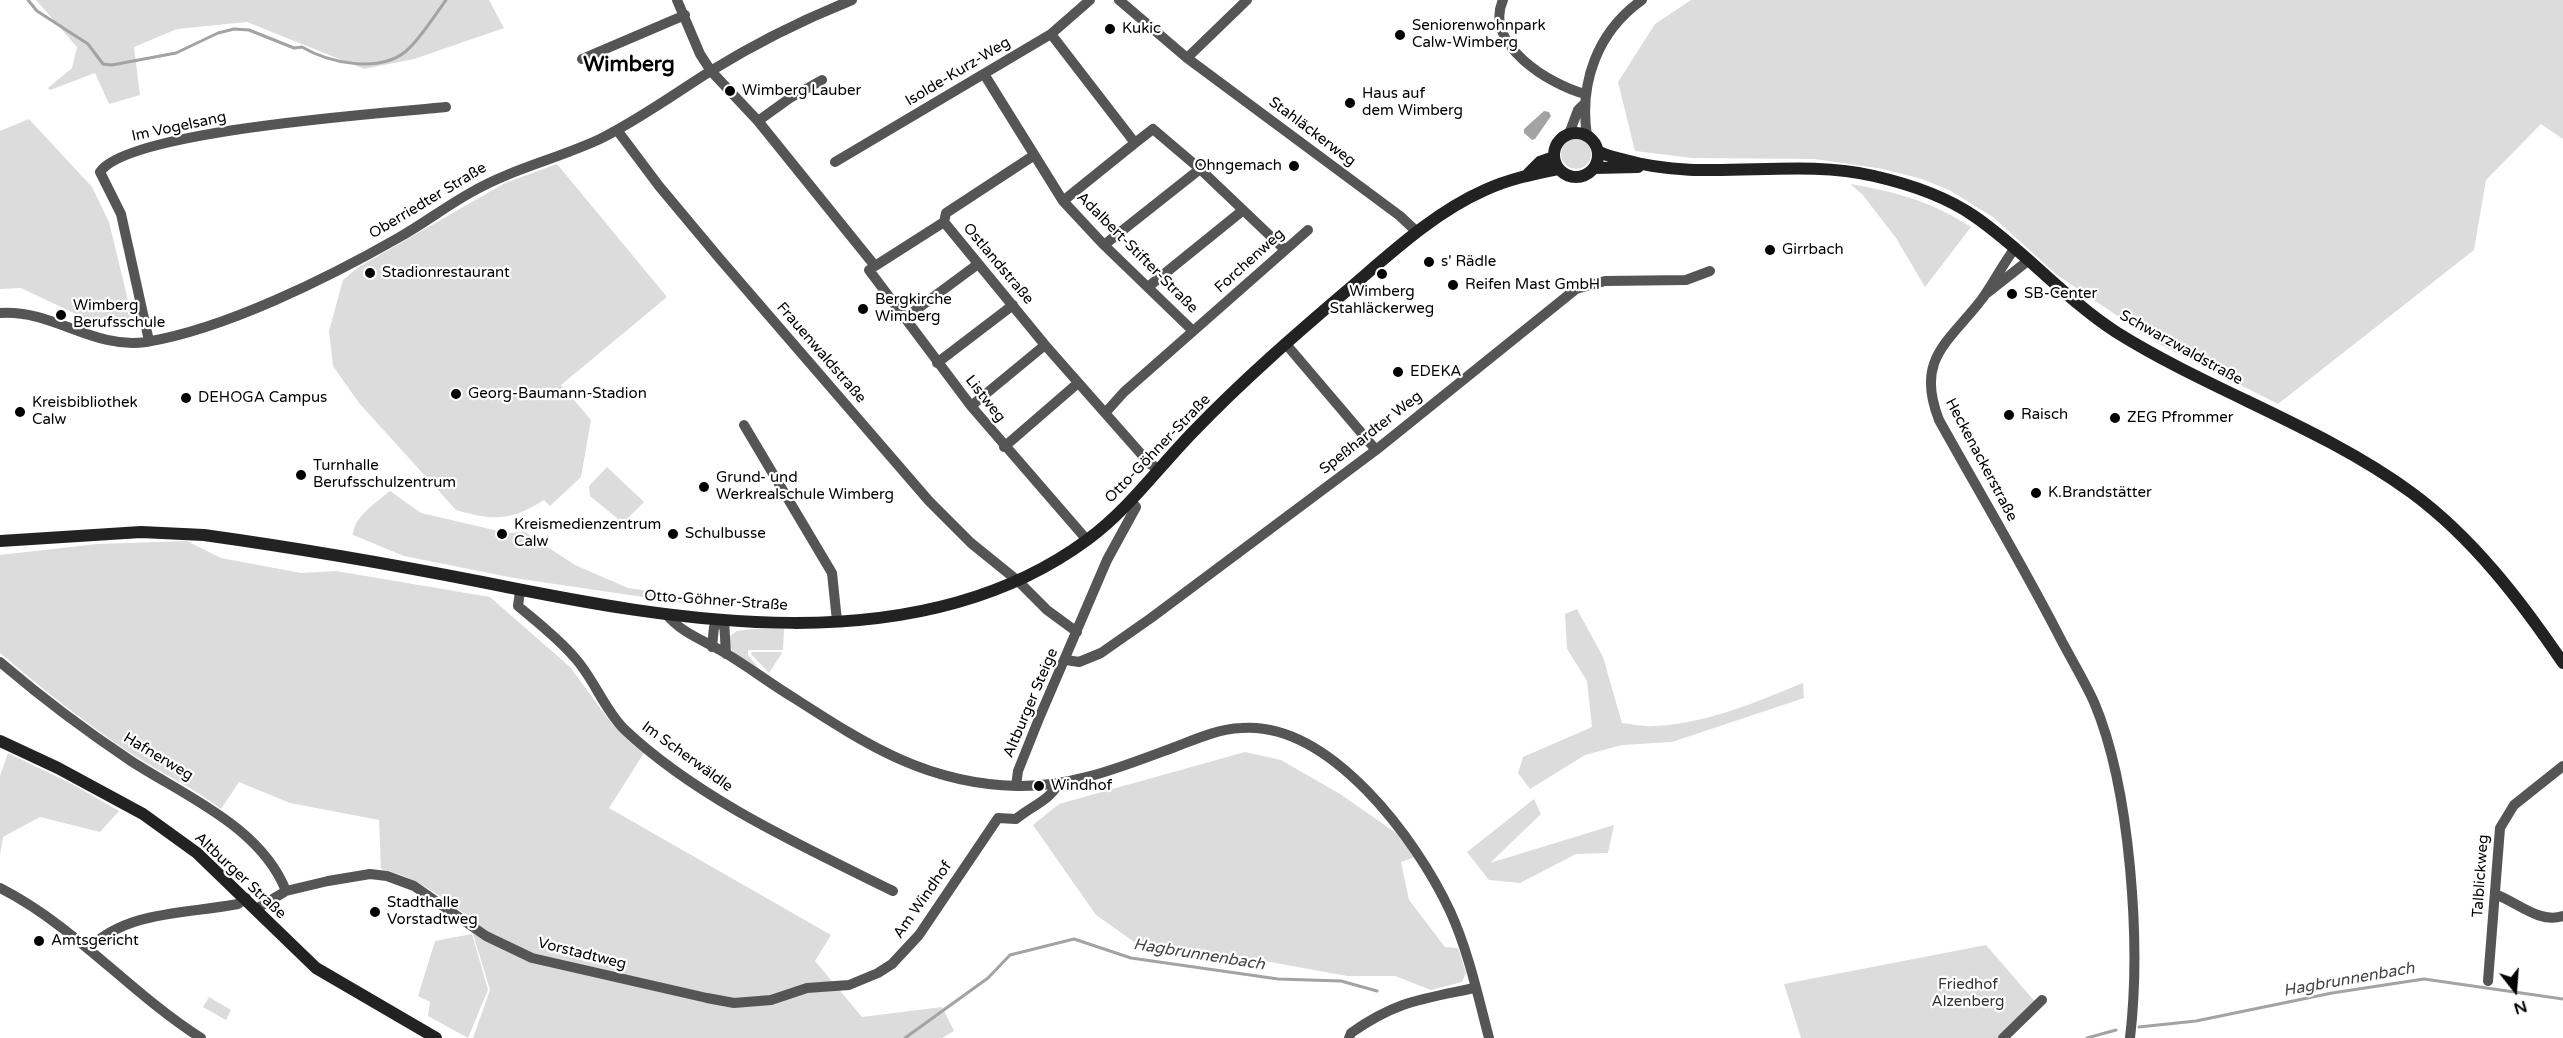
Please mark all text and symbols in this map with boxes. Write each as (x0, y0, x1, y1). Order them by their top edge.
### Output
place label: Seniorenwohnpark Calw-Wimberg (1412, 17, 1546, 52)
place label: Kukic (1122, 20, 1161, 38)
marker: Kukic (1103, 22, 1117, 36)
marker: Seniorenwohnpark Calw-Wimberg (1393, 28, 1407, 42)
street label: Isolde-Kurz-Weg (902, 34, 1014, 110)
district label: Wimberg (583, 52, 675, 78)
place label: Wimberg Lauber (742, 82, 861, 100)
marker: Wimberg Lauber (723, 84, 737, 98)
place label: Haus auf dem Wimberg (1362, 85, 1463, 120)
street label: Stahläckerweg (1265, 93, 1359, 171)
marker: Haus auf dem Wimberg (1343, 96, 1357, 110)
street label: Im Vogelsang (130, 108, 228, 146)
place label: Ohngemach (1194, 157, 1282, 175)
street label: Oberriedter Straße (366, 159, 490, 243)
marker: Ohngemach (1287, 159, 1301, 173)
street label: Adalbert-Stifter-Straße (1073, 189, 1201, 317)
street label: Ostlandstraße (959, 220, 1037, 308)
street label: Forchenweg (1211, 225, 1289, 297)
place label: Girrbach (1782, 241, 1844, 259)
marker: Girrbach (1763, 243, 1777, 257)
place label: s' Rädle (1441, 253, 1496, 271)
marker: s' Rädle (1422, 255, 1436, 269)
place label: Stadionrestaurant (382, 264, 510, 282)
marker: Stadionrestaurant (363, 266, 377, 280)
marker: Wimberg Stahläckerweg (1375, 267, 1389, 281)
place label: Reifen Mast GmbH (1465, 276, 1600, 294)
marker: Reifen Mast GmbH (1446, 278, 1460, 292)
place label: Wimberg Stahläckerweg (1330, 283, 1434, 318)
place label: SB-Center (2024, 285, 2097, 303)
marker: SB-Center (2005, 287, 2019, 301)
place label: Bergkirche Wimberg (875, 291, 952, 326)
place label: Wimberg Berufsschule (73, 297, 165, 332)
street label: Frauenwaldstraße (772, 299, 870, 407)
marker: Bergkirche Wimberg (856, 302, 870, 316)
street label: Schwarzwaldstraße (2116, 307, 2246, 389)
marker: Wimberg Berufsschule (54, 308, 68, 322)
place label: EDEKA (1410, 363, 1461, 381)
marker: EDEKA (1391, 365, 1405, 379)
street label: Listweg (961, 372, 1009, 426)
place label: Georg-Baumann-Stadion (468, 385, 647, 403)
marker: Georg-Baumann-Stadion (449, 387, 463, 401)
street label: Speßhardter Weg (1316, 387, 1426, 479)
place label: DEHOGA Campus (198, 389, 327, 407)
marker: DEHOGA Campus (179, 391, 193, 405)
street label: Otto-Göhner-Straße (1102, 391, 1214, 507)
place label: Kreisbibliothek Calw (32, 394, 138, 429)
street label: Heckenackerstraße (1941, 395, 2021, 525)
marker: Kreisbibliothek Calw (13, 405, 27, 419)
place label: Raisch (2021, 406, 2068, 424)
marker: Raisch (2002, 408, 2016, 422)
place label: ZEG Pfrommer (2127, 409, 2234, 427)
marker: ZEG Pfrommer (2108, 411, 2122, 425)
place label: Turnhalle Berufsschulzentrum (313, 457, 456, 492)
marker: Turnhalle Berufsschulzentrum (294, 468, 308, 482)
place label: Grund- und Werkrealschule Wimberg (716, 469, 894, 504)
marker: Grund- und Werkrealschule Wimberg (697, 480, 711, 494)
place label: K.Brandstätter (2048, 484, 2152, 502)
marker: K.Brandstätter (2029, 486, 2043, 500)
place label: Kreismedienzentrum Calw (514, 516, 661, 551)
place label: Schulbusse (685, 525, 766, 543)
marker: Kreismedienzentrum Calw (495, 527, 509, 541)
marker: Schulbusse (666, 527, 680, 541)
street label: Otto-Göhner-Straße (644, 587, 788, 615)
street label: Altburger Steige (1000, 646, 1062, 760)
street label: Im Scherwäldle (638, 718, 736, 796)
street label: Hafnerweg (120, 729, 196, 785)
place label: Windhof (1051, 777, 1112, 795)
marker: Windhof (1032, 779, 1046, 793)
street label: Altburger Straße (190, 829, 290, 923)
street label: Talblickweg (2469, 834, 2493, 918)
street label: Am Windhof (890, 858, 956, 942)
place label: Stadthalle Vorstadtweg (387, 894, 478, 929)
marker: Stadthalle Vorstadtweg (368, 905, 382, 919)
place label: Amtsgericht (51, 932, 139, 950)
marker: Amtsgericht (32, 934, 46, 948)
street label: Vorstadtweg (536, 934, 628, 974)
water label: Hagbrunnenbach (1132, 935, 1266, 975)
water label: Hagbrunnenbach (2282, 959, 2416, 1001)
north arrow (2485, 960, 2545, 1020)
park label: Friedhof Alzenberg (1932, 976, 2004, 1011)
text: N (2511, 996, 2529, 1019)

